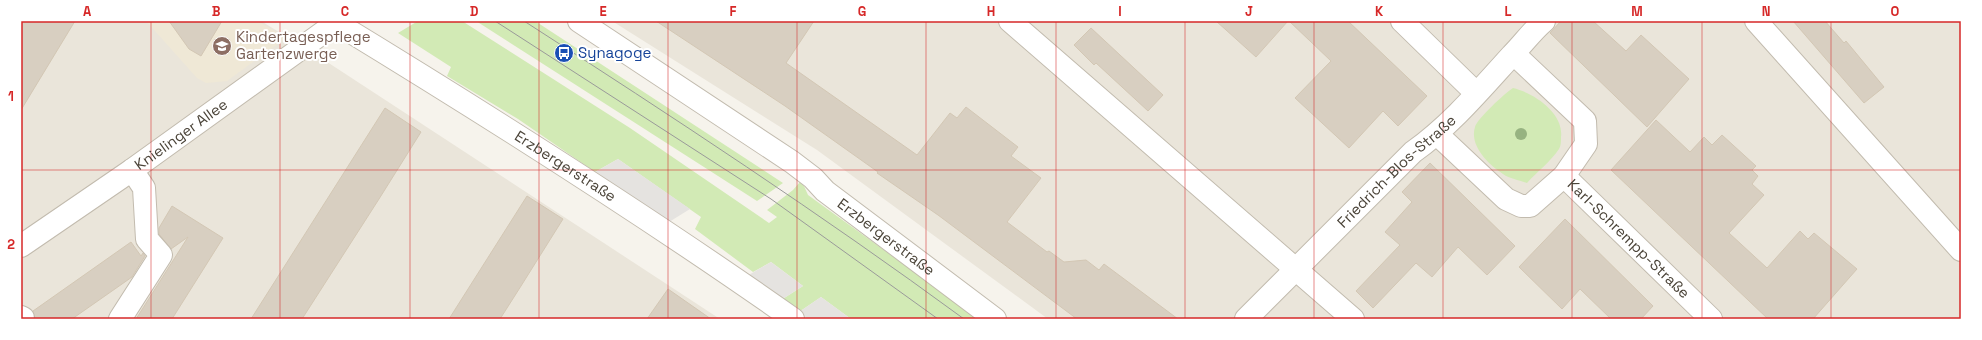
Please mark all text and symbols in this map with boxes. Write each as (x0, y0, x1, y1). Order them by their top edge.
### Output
text: A (83, 3, 92, 20)
text: B (212, 3, 221, 20)
text: C (341, 3, 349, 20)
text: D (470, 3, 479, 20)
text: E (599, 3, 607, 20)
text: F (730, 3, 737, 20)
text: G (858, 3, 866, 20)
text: H (987, 3, 995, 20)
text: I (1118, 3, 1122, 20)
text: J (1245, 3, 1253, 20)
text: K (1375, 3, 1384, 20)
text: L (1504, 3, 1512, 20)
text: M (1631, 3, 1643, 20)
text: N (1762, 3, 1770, 20)
text: O (1891, 3, 1900, 20)
place label: Kindertagespflege Gartenzwerge (236, 27, 371, 63)
school or university icon: Kindertagespflege Gartenzwerge (211, 35, 233, 57)
bus stop icon: Synagoge (553, 42, 575, 64)
place label: Synagoge (578, 43, 652, 62)
text: 1 (8, 88, 14, 105)
street label: Knielinger Allee (131, 94, 231, 174)
street label: Friedrich-Blos-Straße (1333, 110, 1460, 231)
street label: Erzbergerstraße (511, 126, 620, 206)
street label: Karl-Schrempp-Straße (1564, 175, 1694, 302)
street label: Erzbergerstraße (834, 194, 939, 279)
text: 2 (7, 236, 15, 253)

